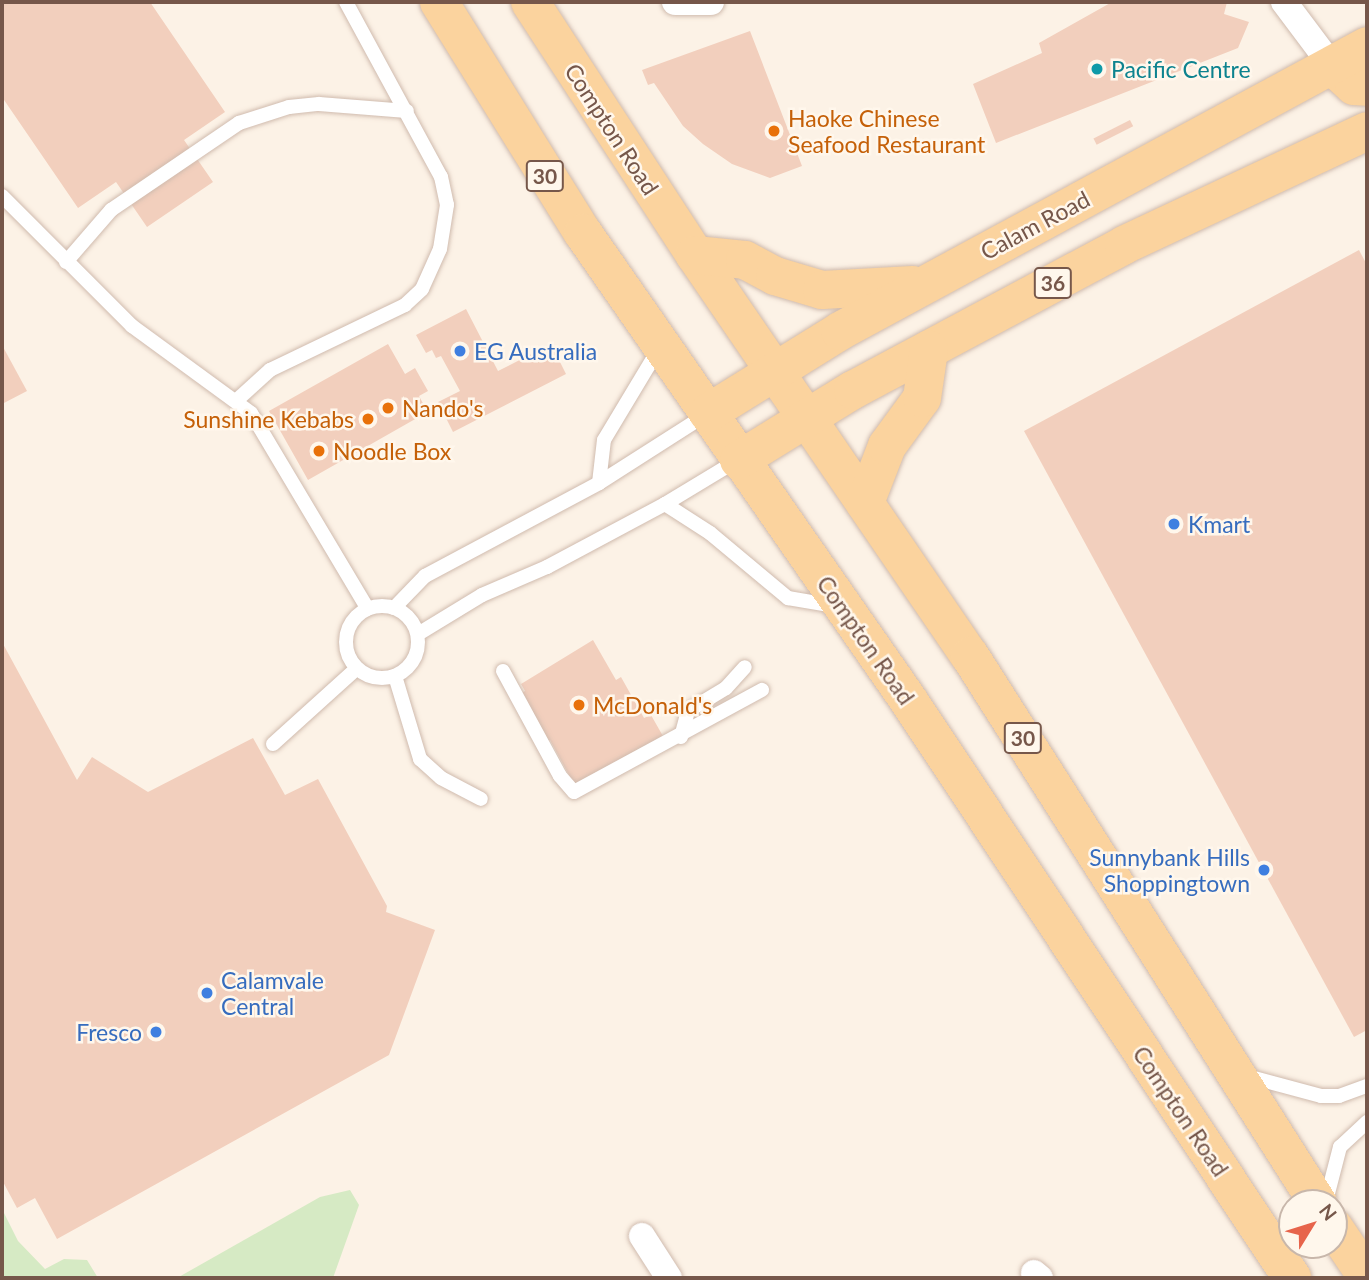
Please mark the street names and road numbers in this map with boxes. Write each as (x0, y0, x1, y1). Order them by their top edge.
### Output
street label: Compton Road (559, 58, 665, 200)
road number: 30 (526, 158, 564, 194)
street label: Calam Road (976, 185, 1094, 265)
road number: 36 (1034, 266, 1072, 300)
street label: Compton Road (811, 570, 921, 710)
road number: 30 (1004, 720, 1042, 756)
street label: Compton Road (1127, 1041, 1235, 1181)

